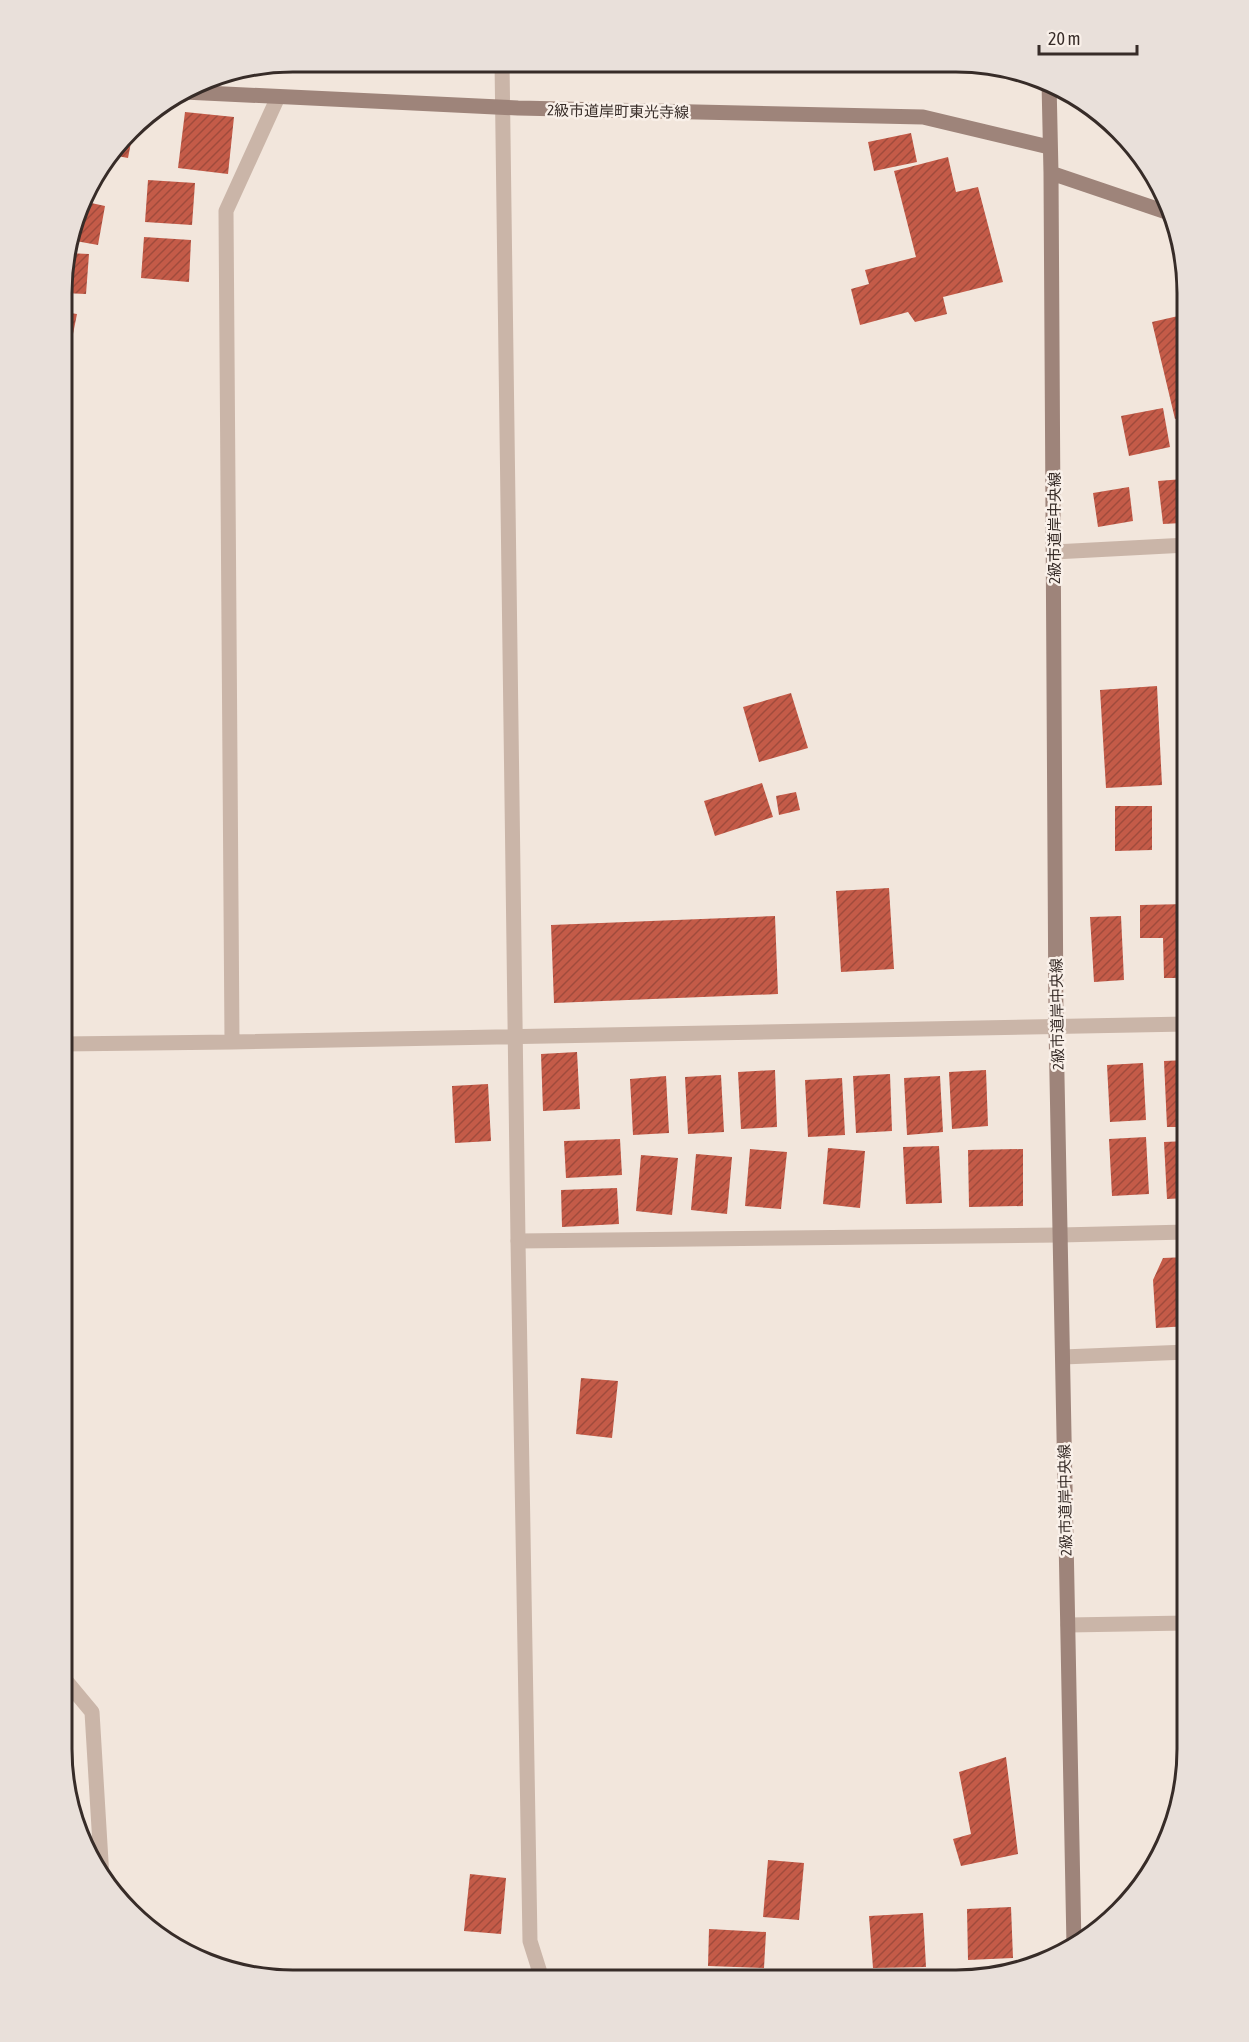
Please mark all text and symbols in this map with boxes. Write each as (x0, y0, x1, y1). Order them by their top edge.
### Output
scale bar (1039, 18, 1136, 56)
text: 20 m (1048, 28, 1080, 49)
street label: 2級市道岸町東光寺線 (547, 101, 689, 121)
street label: 2級市道岸中央線 (1046, 472, 1063, 584)
street label: 2級市道岸中央線 (1048, 958, 1066, 1070)
street label: 2級市道岸中央線 (1056, 1444, 1074, 1556)

